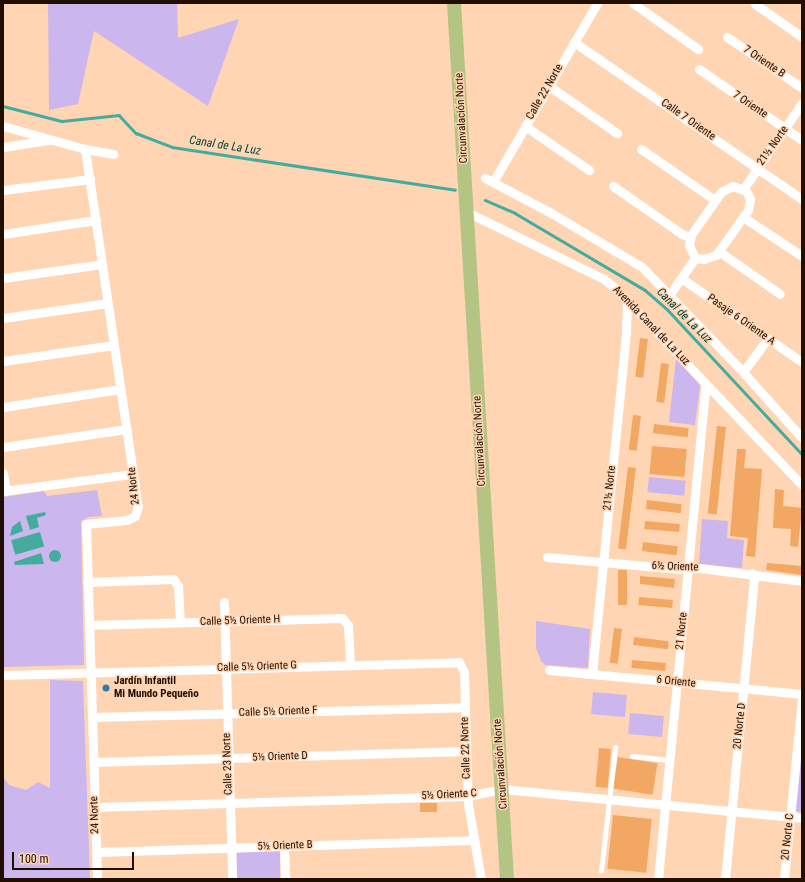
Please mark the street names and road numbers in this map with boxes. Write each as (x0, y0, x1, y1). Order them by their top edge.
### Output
street label: 7 Oriente B (740, 43, 788, 81)
street label: Calle 22 Norte (524, 62, 566, 122)
street label: Circunvalación Norte (453, 72, 471, 164)
street label: 7 Oriente (730, 89, 770, 121)
street label: Calle 7 Oriente (658, 96, 718, 144)
street label: 21½ Norte (755, 124, 791, 168)
street label: Avenida Canal de La Luz (610, 283, 692, 369)
street label: Pasaje 6 Oriente A (704, 292, 778, 348)
street label: Circunvalación Norte (471, 395, 489, 487)
street label: 21½ Norte (601, 465, 619, 511)
street label: 24 Norte (125, 467, 143, 505)
street label: 6½ Oriente (651, 560, 699, 574)
street label: 21 Norte (673, 612, 691, 650)
street label: Calle 5½ Oriente H (200, 613, 280, 629)
street label: Calle 5½ Oriente G (217, 659, 297, 675)
street label: 6 Oriente (656, 673, 696, 691)
street label: 20 Norte D (731, 702, 749, 750)
street label: Calle 5½ Oriente F (238, 704, 318, 720)
street label: Calle 22 Norte (458, 717, 474, 779)
street label: Circunvalación Norte (491, 718, 511, 810)
street label: Calle 23 Norte (220, 733, 236, 795)
street label: 5½ Oriente D (252, 749, 308, 765)
street label: 5½ Oriente C (421, 787, 477, 803)
street label: 24 Norte (88, 796, 102, 834)
street label: 20 Norte C (779, 813, 797, 861)
street label: 5½ Oriente B (257, 838, 313, 854)

